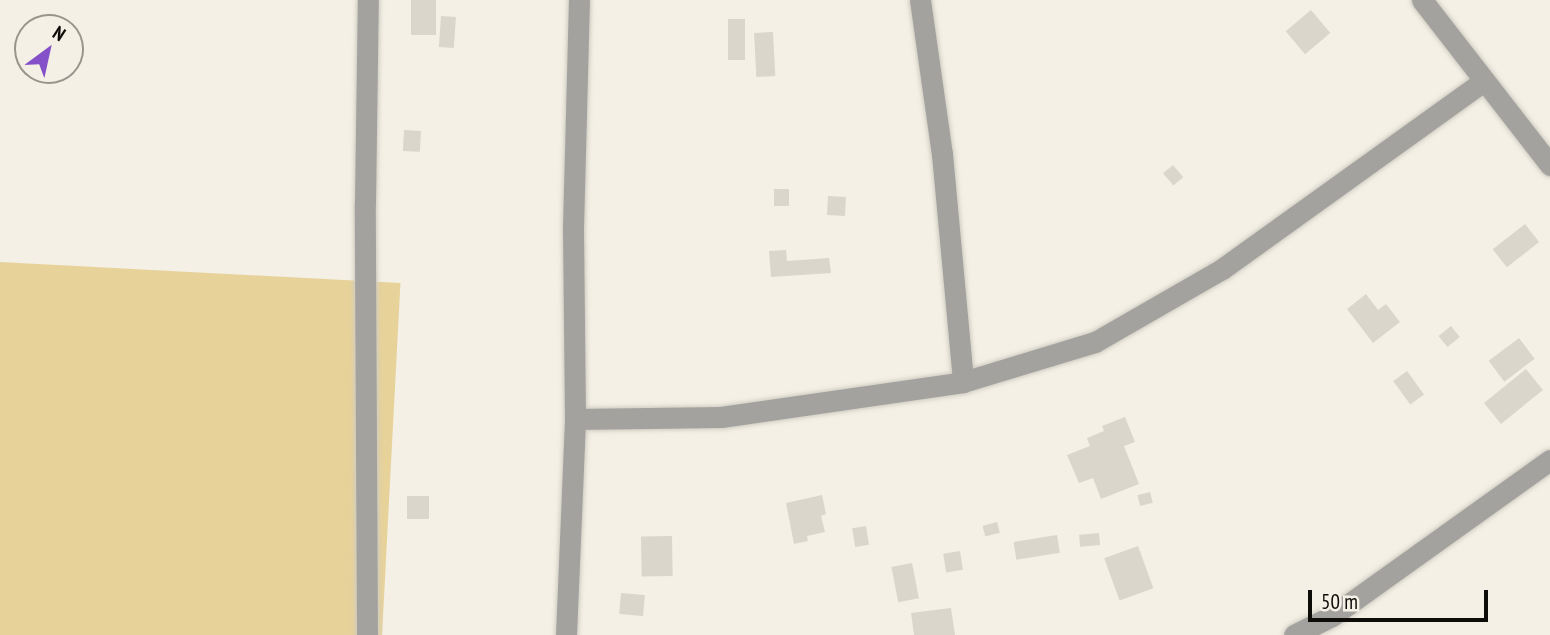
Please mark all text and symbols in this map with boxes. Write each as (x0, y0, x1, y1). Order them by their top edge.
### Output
north arrow (14, 14, 84, 84)
text: N (49, 20, 70, 46)
scale bar (1312, 576, 1492, 620)
text: 50 m (1321, 588, 1358, 615)

